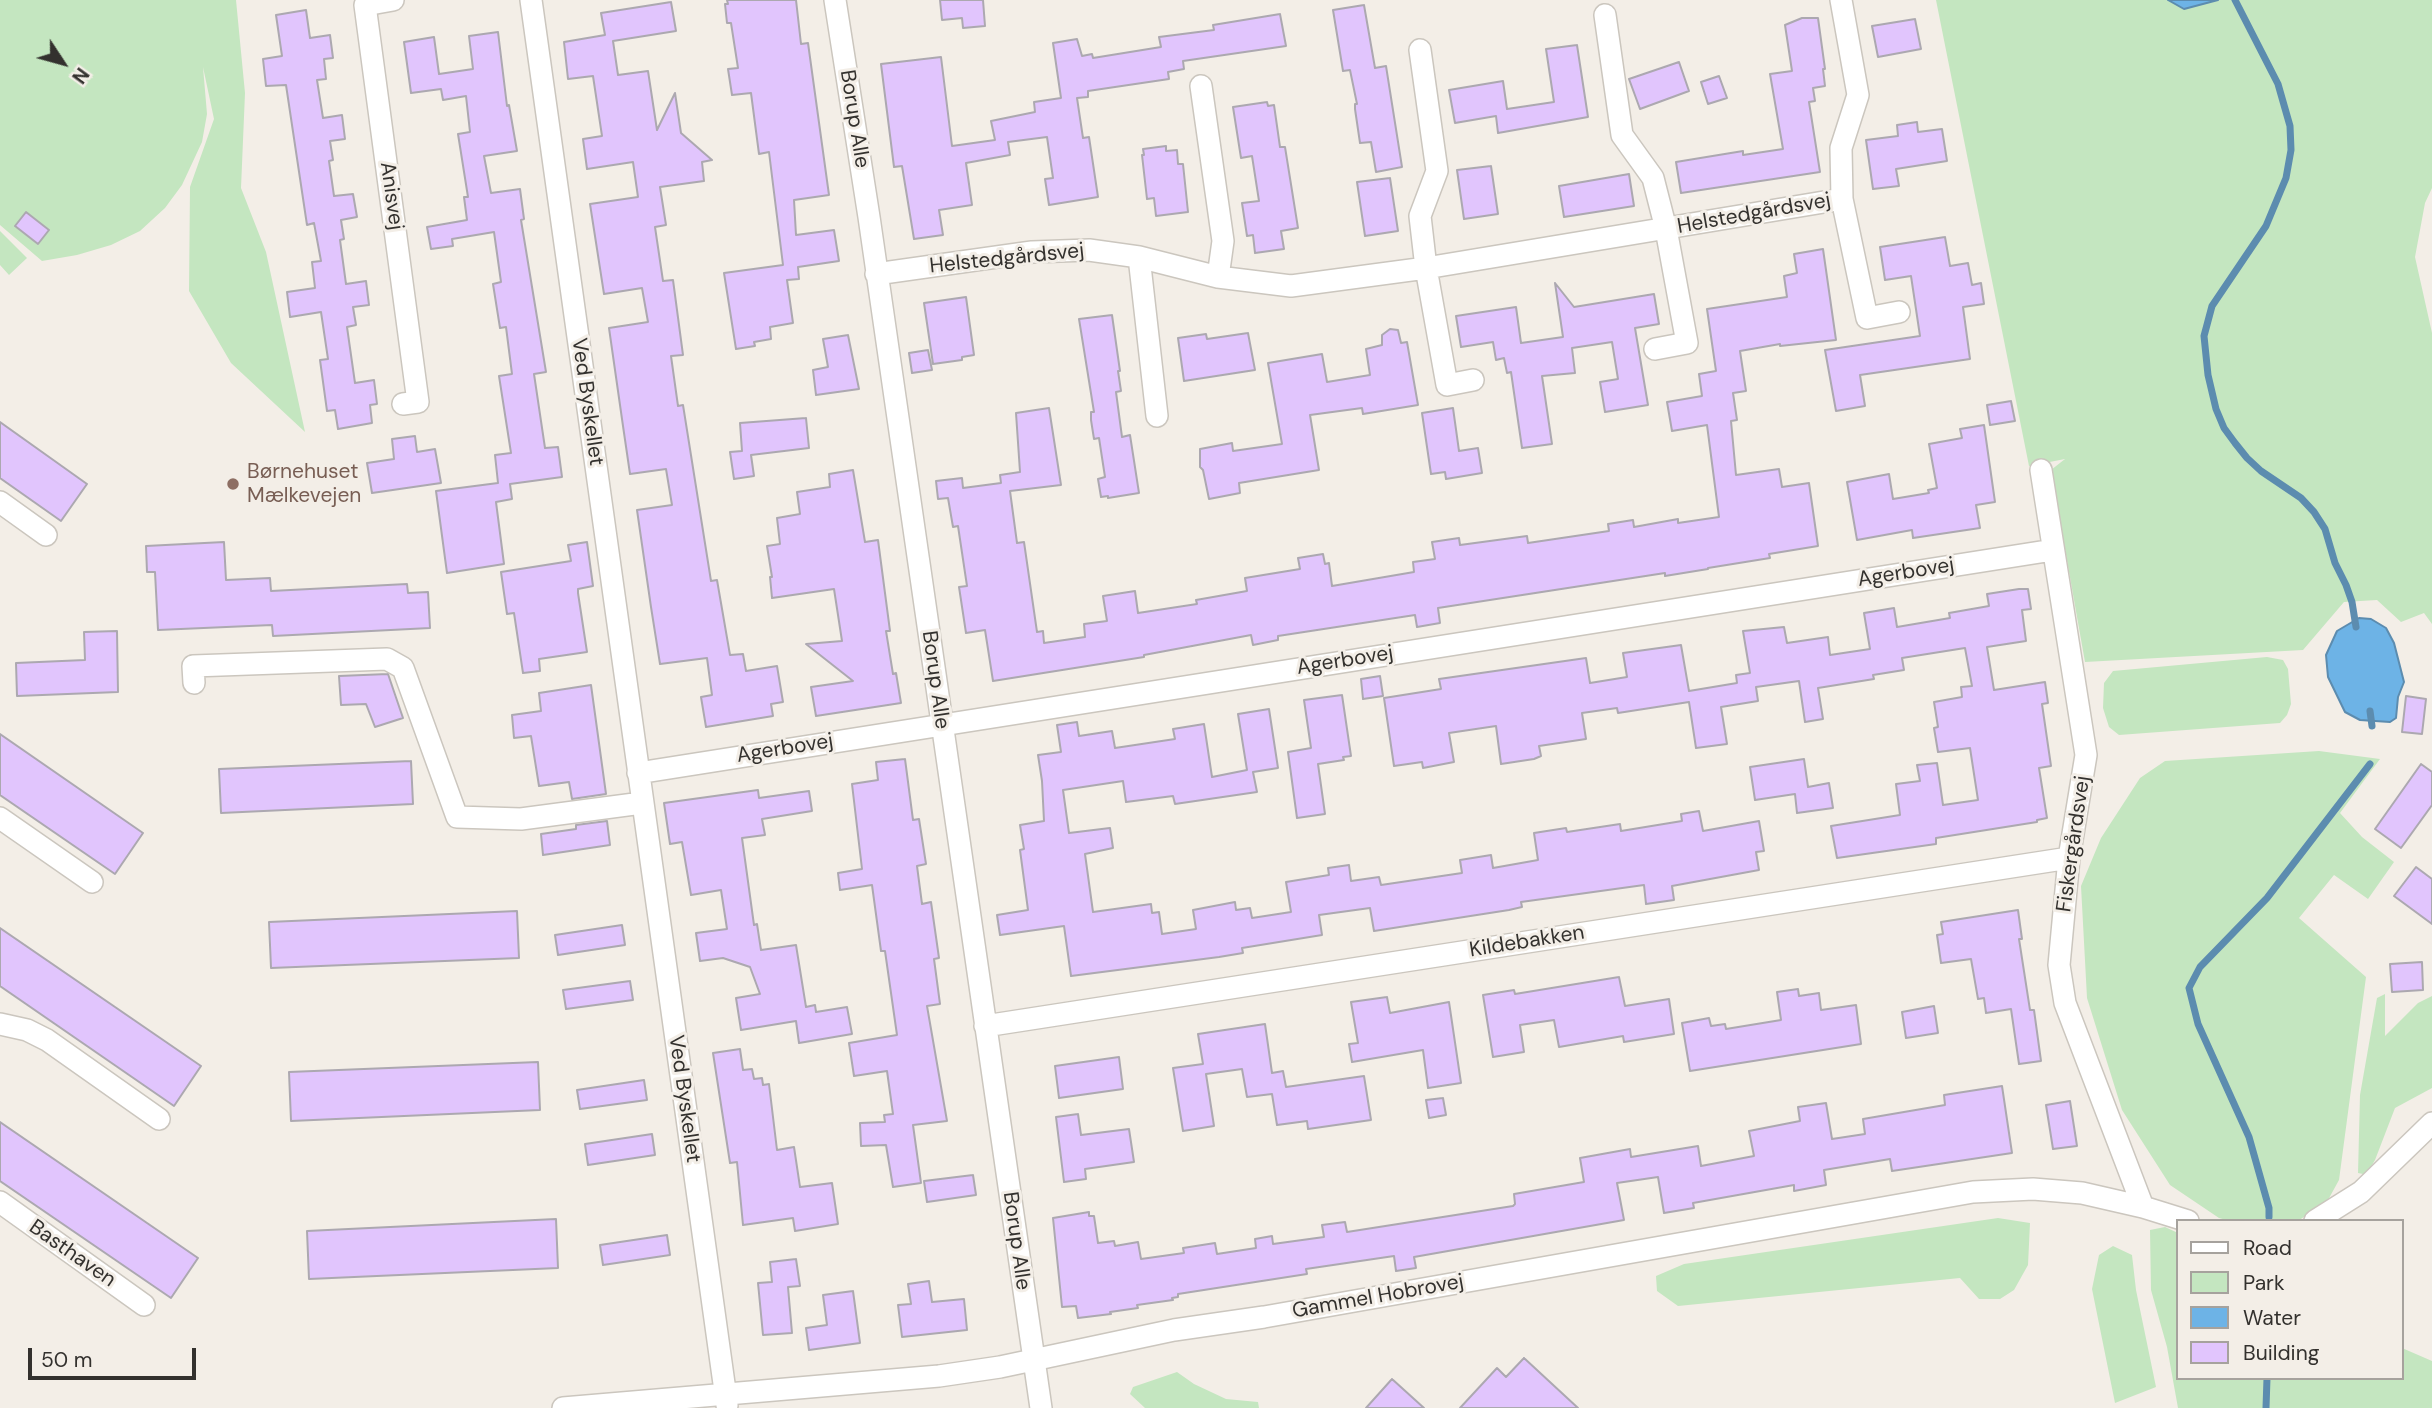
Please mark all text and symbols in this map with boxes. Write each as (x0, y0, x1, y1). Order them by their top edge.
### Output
north arrow (28, 28, 98, 98)
text: N (66, 63, 95, 89)
street label: Borup Alle (834, 68, 874, 170)
street label: Anisvej (374, 160, 408, 232)
street label: Helstedgårdsvej (1675, 188, 1833, 240)
street label: Helstedgårdsvej (928, 238, 1086, 280)
street label: Ved Byskellet (566, 337, 608, 467)
place label: Børnehuset Mælkevejen (247, 459, 361, 509)
marker: Børnehuset Mælkevejen (225, 476, 241, 492)
street label: Agerbovej (1856, 553, 1956, 593)
street label: Borup Alle (916, 629, 954, 731)
street label: Agerbovej (1295, 641, 1395, 681)
street label: Agerbovej (735, 729, 835, 769)
street label: Fiskergårdsvej (2052, 774, 2096, 914)
street label: Kildebakken (1468, 920, 1586, 964)
street label: Ved Byskellet (663, 1034, 705, 1164)
street label: Borup Alle (997, 1190, 1035, 1292)
street label: Basthaven (24, 1215, 120, 1293)
legend (2176, 1219, 2404, 1380)
text: Road (2243, 1234, 2292, 1262)
text: Park (2243, 1269, 2284, 1297)
street label: Gammel Hobrovej (1290, 1270, 1466, 1324)
text: Water (2243, 1304, 2301, 1332)
scale bar (32, 1334, 200, 1378)
text: Building (2243, 1339, 2319, 1367)
text: 50 m (41, 1346, 92, 1374)

